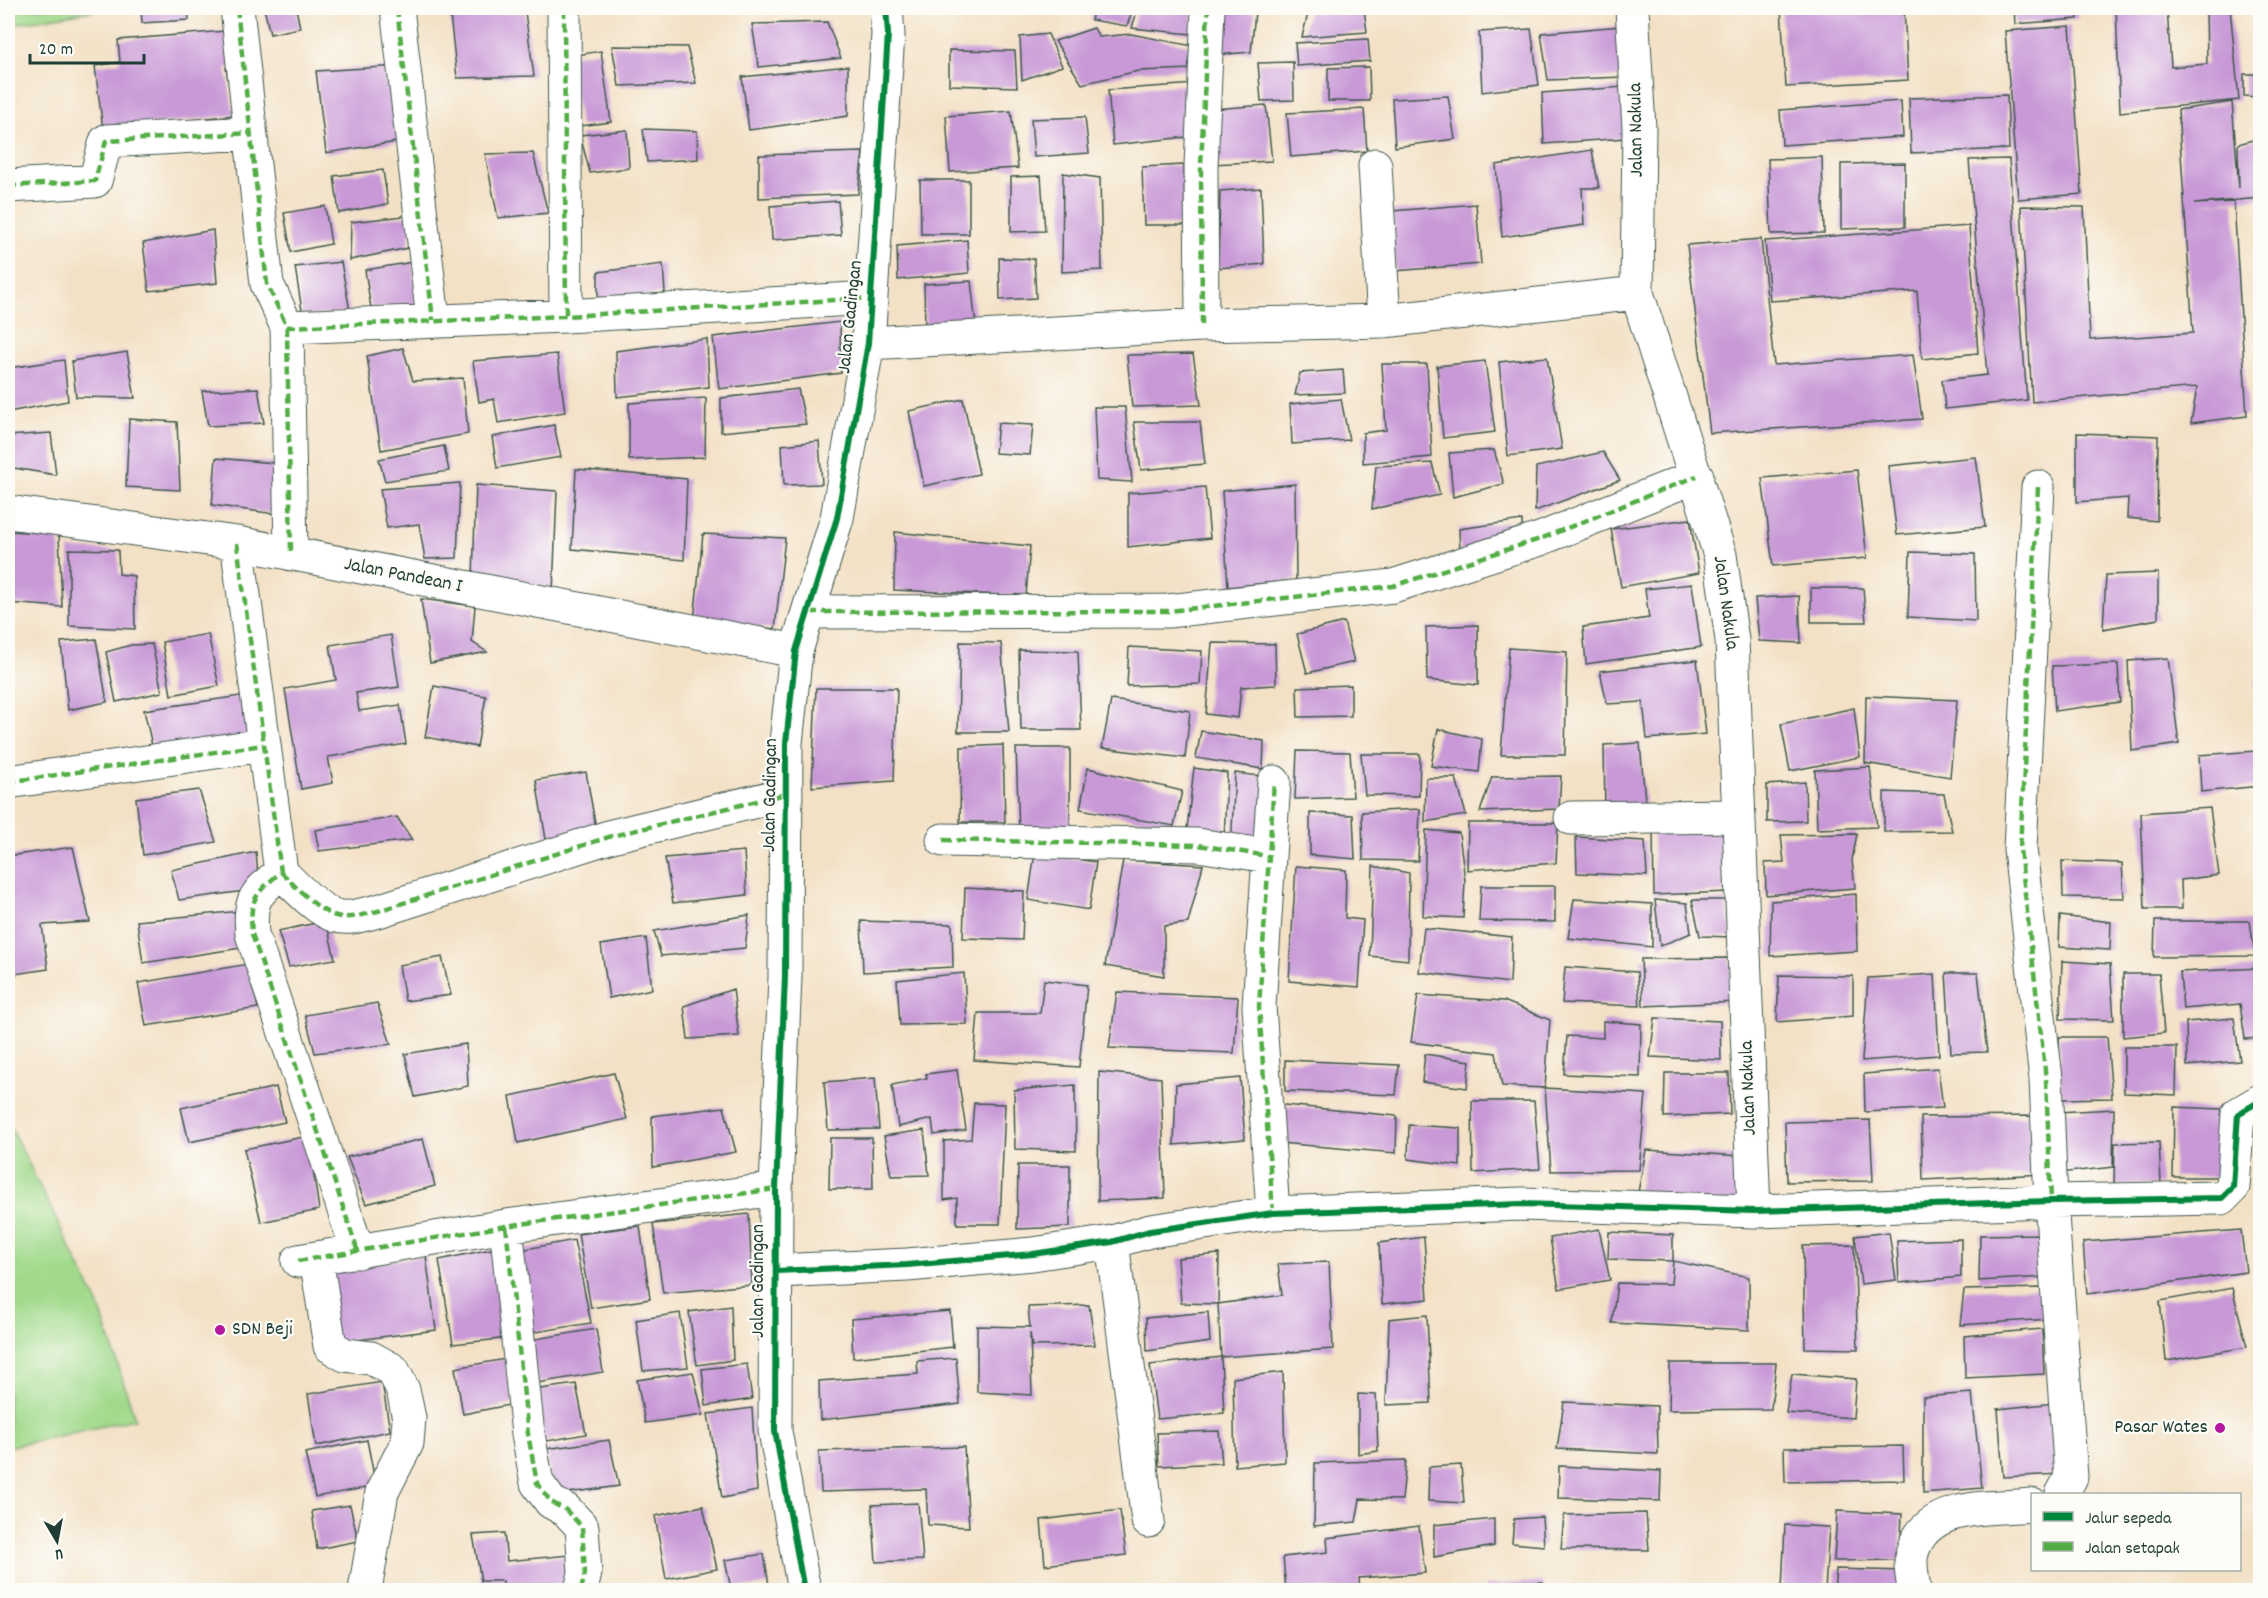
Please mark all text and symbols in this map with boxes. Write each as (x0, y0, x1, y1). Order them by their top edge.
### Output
scale bar (30, 27, 144, 65)
text: 20 m (39, 38, 73, 63)
street label: Jalan Nakula (1622, 82, 1652, 178)
street label: Jalan Gadingan (831, 259, 871, 375)
street label: Jalan Pandean I (341, 551, 465, 601)
street label: Jalan Nakula (1705, 554, 1746, 653)
street label: Jalan Gadingan (756, 738, 786, 852)
street label: Jalan Nakula (1733, 1040, 1765, 1136)
street label: Jalan Gadingan (745, 1224, 773, 1338)
place label: SDN Beji (232, 1316, 293, 1344)
marker: SDN Beji (213, 1323, 227, 1337)
place label: Pasar Wates (2114, 1414, 2208, 1442)
marker: Pasar Wates (2213, 1421, 2227, 1435)
legend (2031, 1493, 2241, 1571)
text: Jalur sepeda (2085, 1507, 2172, 1532)
north arrow (27, 1511, 87, 1571)
text: Jalan setapak (2085, 1537, 2180, 1562)
text: U (53, 1541, 65, 1565)

